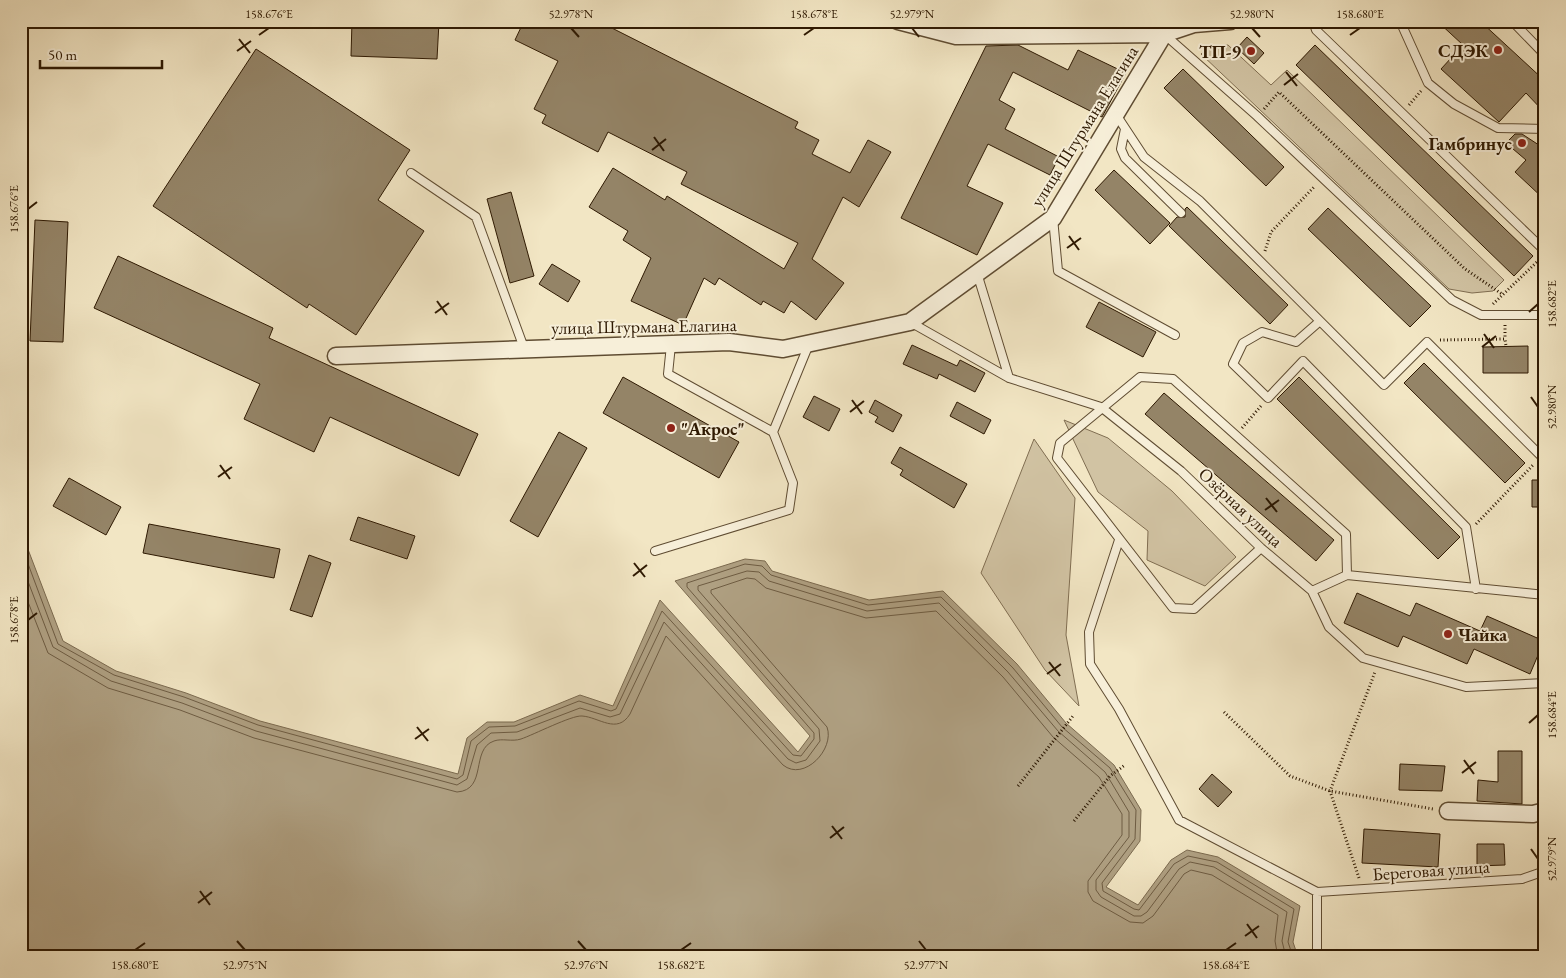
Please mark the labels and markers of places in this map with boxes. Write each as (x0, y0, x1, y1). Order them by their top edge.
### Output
place label: СДЭК (1438, 39, 1488, 62)
place label: ТП-9 (1199, 40, 1241, 63)
marker: СДЭК (1492, 44, 1504, 56)
marker: ТП-9 (1245, 45, 1257, 57)
place label: Гамбринус (1428, 132, 1513, 155)
marker: Гамбринус (1516, 137, 1528, 149)
place label: "Акрос" (681, 417, 745, 440)
marker: "Акрос" (665, 422, 677, 434)
place label: Чайка (1458, 623, 1507, 646)
marker: Чайка (1442, 628, 1454, 640)

